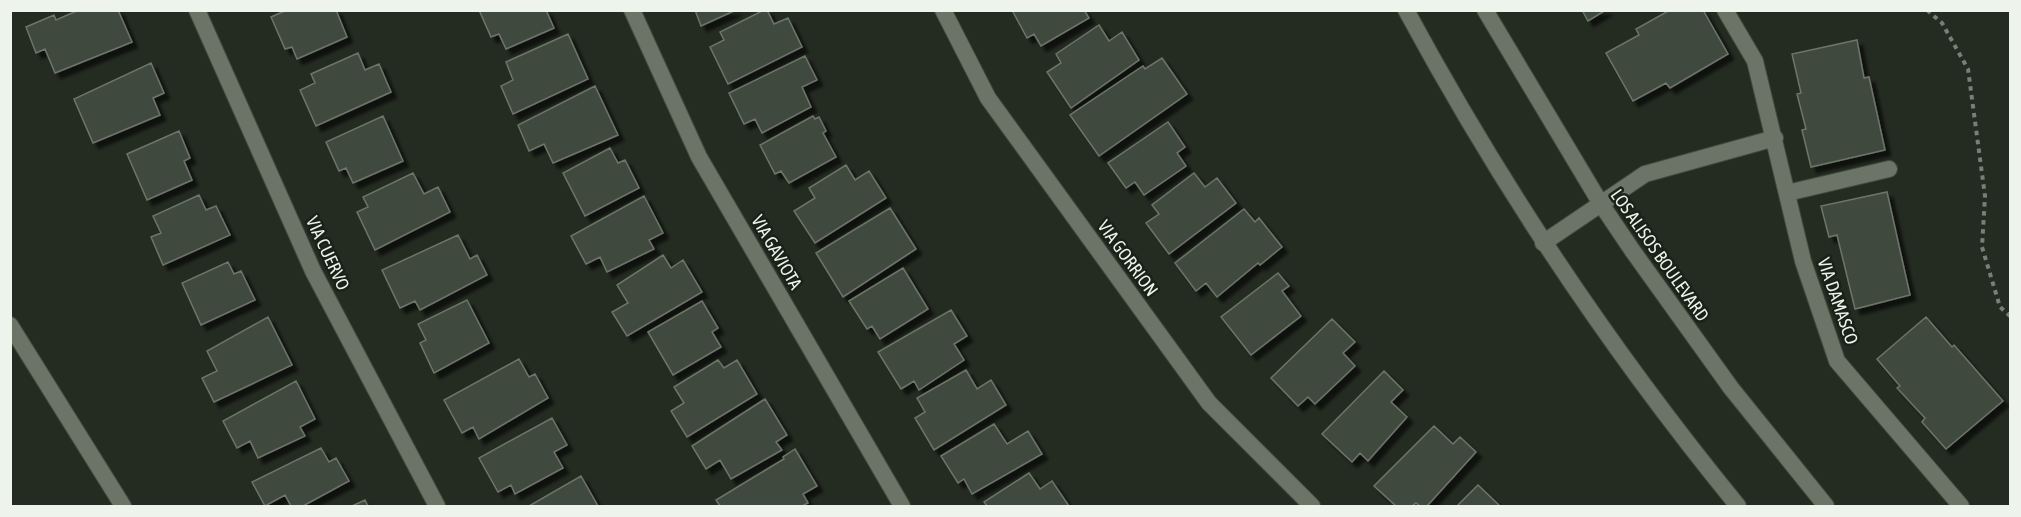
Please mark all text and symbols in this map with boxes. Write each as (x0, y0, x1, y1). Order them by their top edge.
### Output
street label: LOS ALISOS BOULEVARD (1607, 185, 1713, 325)
street label: VIA GAVIOTA (747, 211, 807, 293)
street label: VIA CUERVO (302, 213, 354, 293)
street label: VIA GORRION (1094, 216, 1162, 300)
street label: VIA DAMASCO (1813, 255, 1863, 347)

